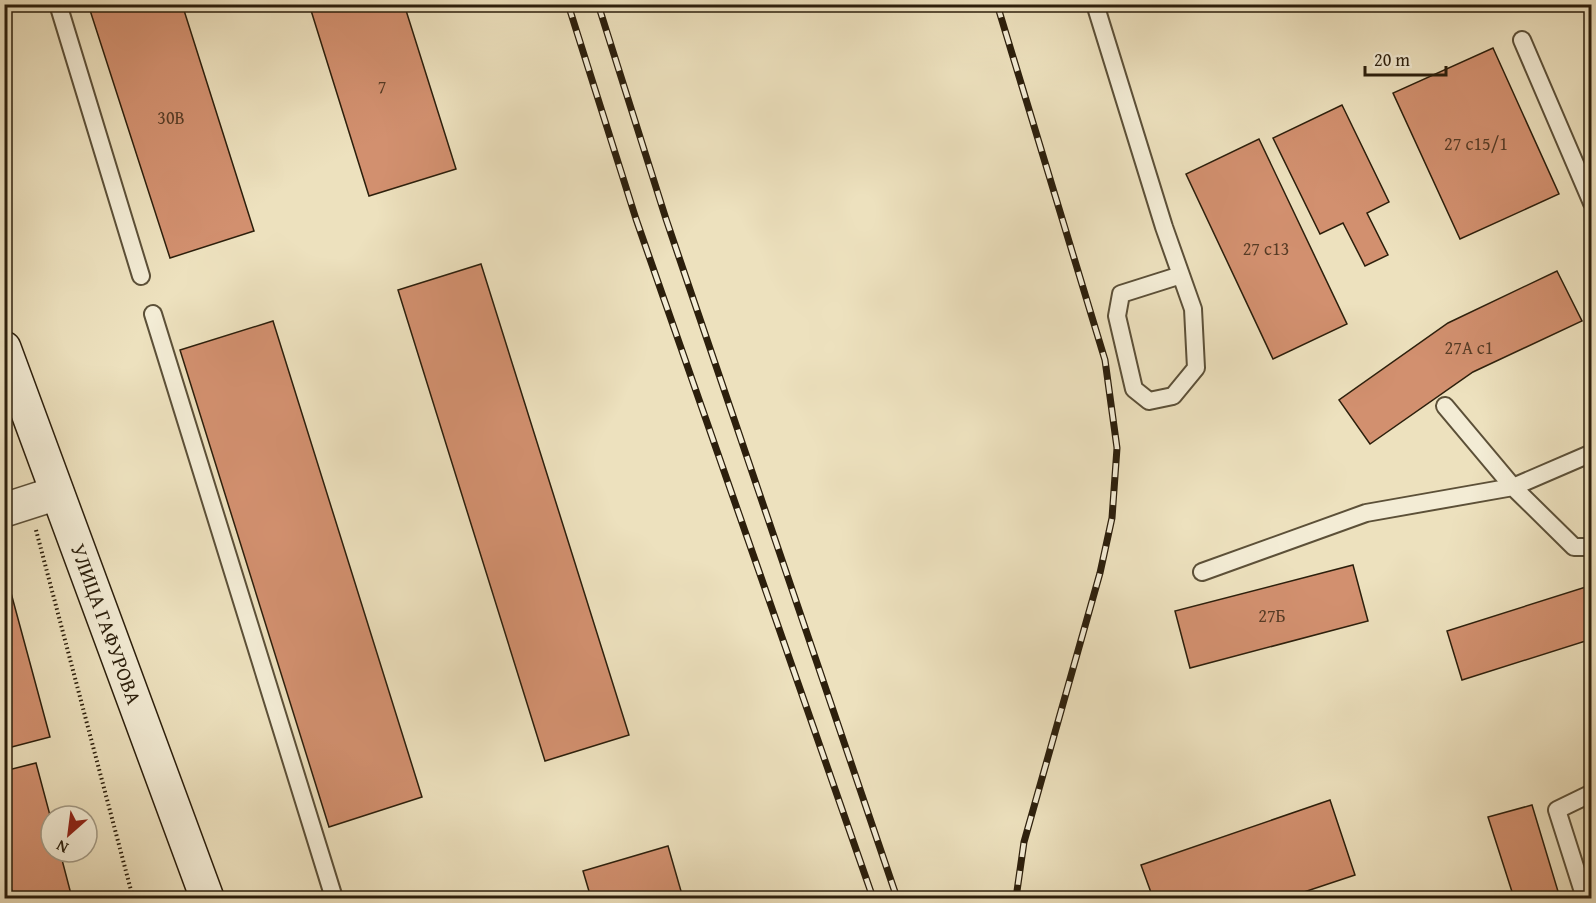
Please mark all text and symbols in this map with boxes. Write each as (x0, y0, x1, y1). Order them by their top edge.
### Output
scale bar (1365, 39, 1446, 77)
text: 20 m (1374, 46, 1410, 73)
house number: 7 (378, 73, 386, 100)
house number: 30В (157, 104, 185, 131)
house number: 27 с15/1 (1444, 130, 1508, 157)
house number: 27 с13 (1243, 235, 1289, 262)
house number: 27А с1 (1445, 334, 1493, 361)
street label: УЛИЦА ГАФУРОВА (63, 539, 150, 709)
house number: 27Б (1258, 602, 1286, 629)
north arrow (39, 804, 99, 864)
text: N (51, 834, 72, 860)

